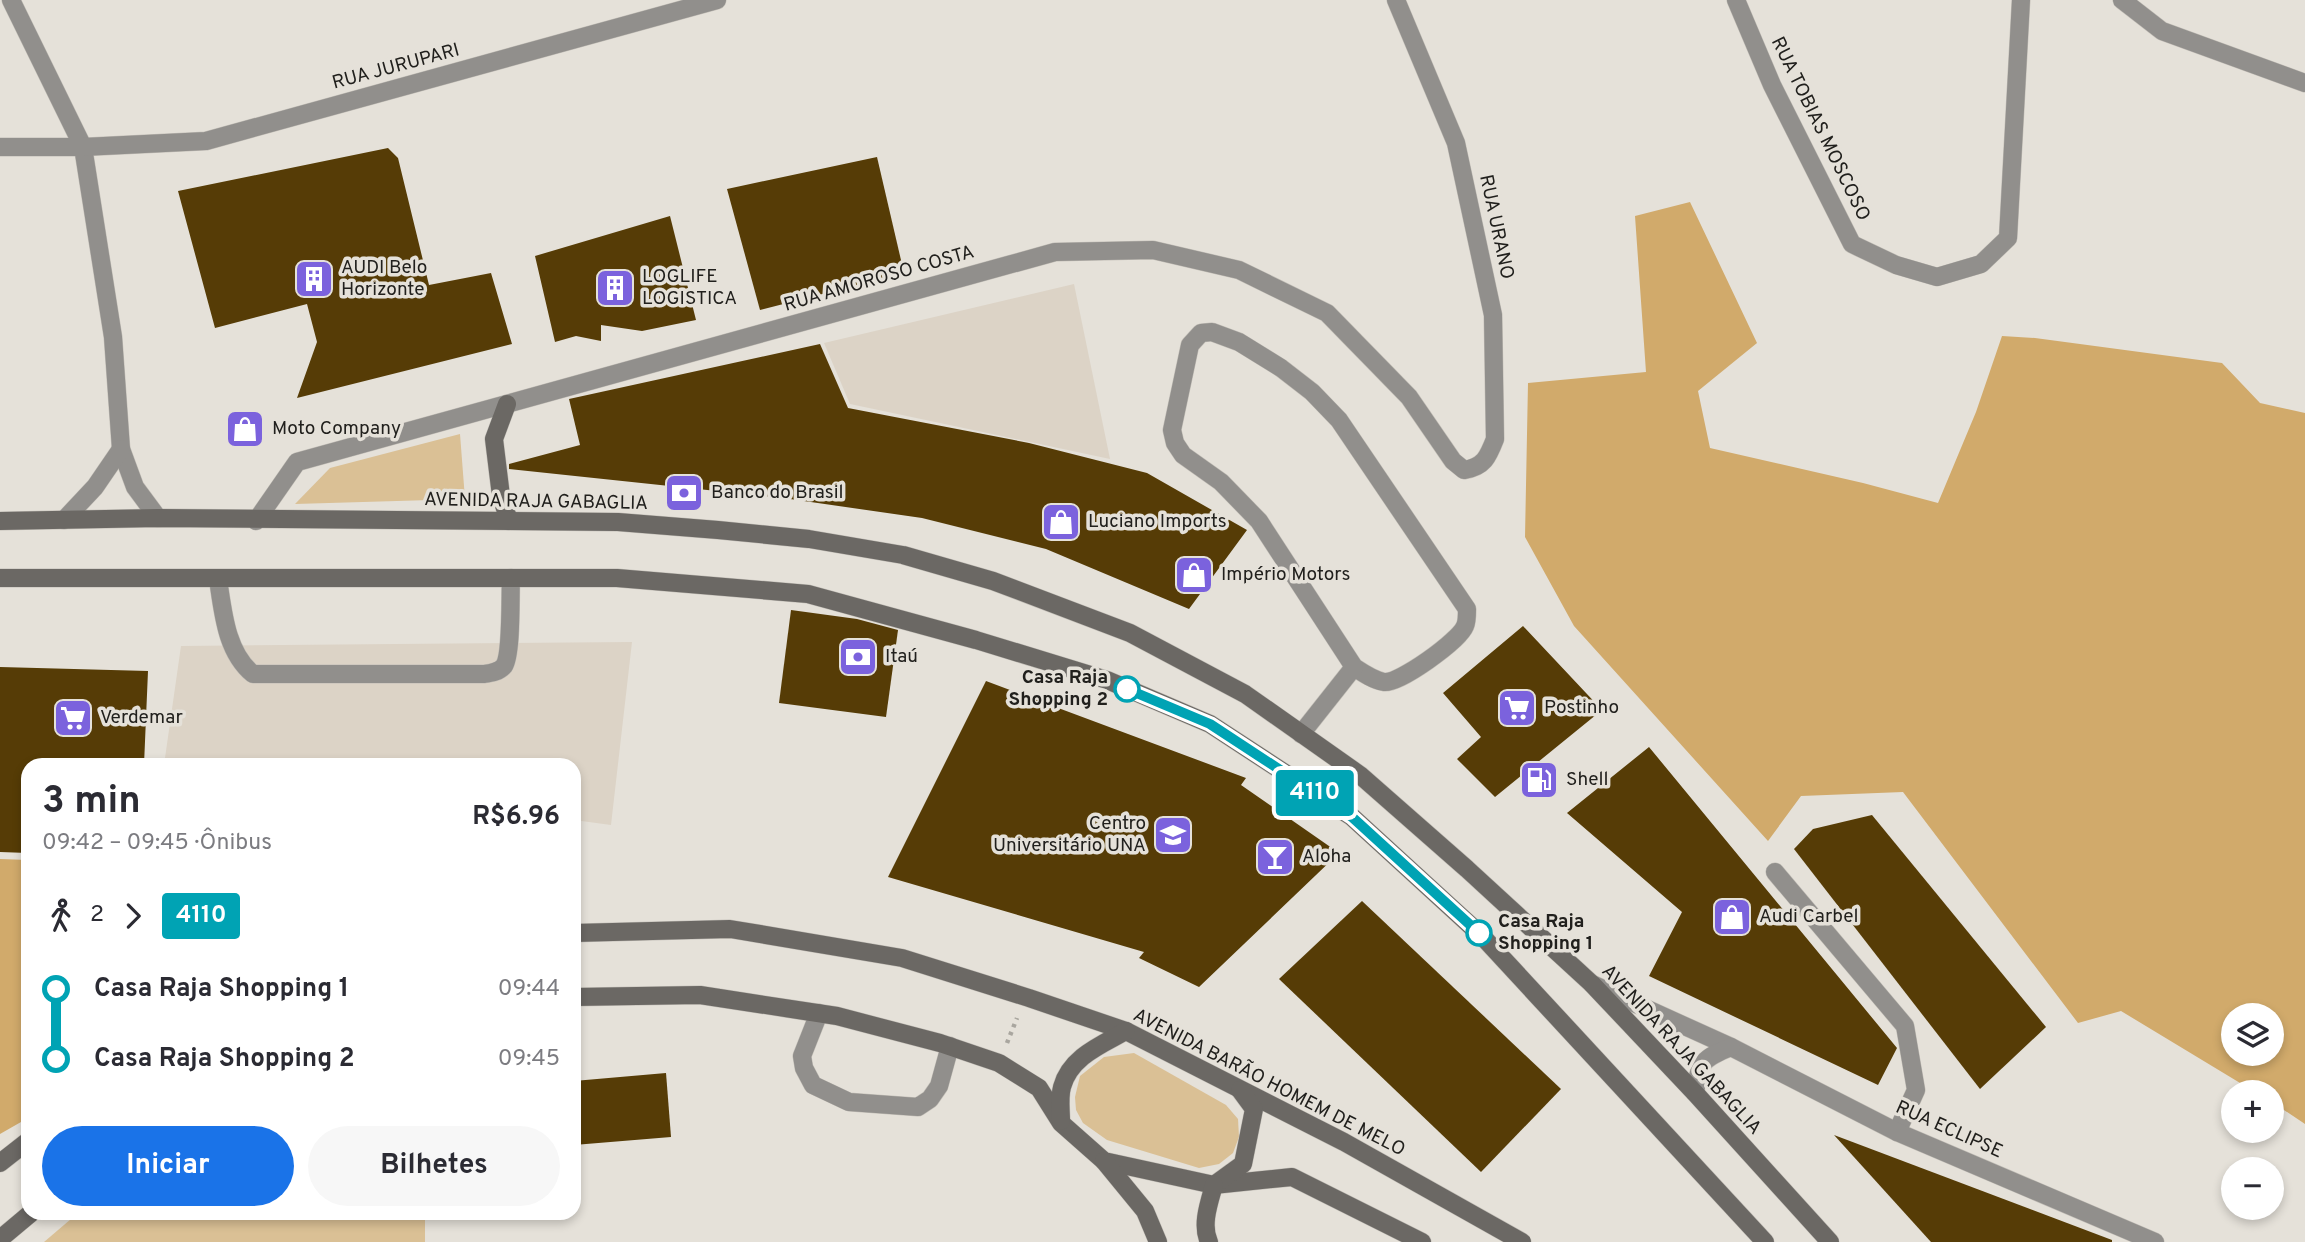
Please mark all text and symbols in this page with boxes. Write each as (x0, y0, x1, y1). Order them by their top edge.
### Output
street label: RUA TOBIAS MOSCOSO (1765, 33, 1875, 225)
street label: RUA JURUPARI (330, 38, 462, 96)
street label: RUA URANO (1473, 172, 1519, 282)
street label: RUA AMOROSO COSTA (781, 240, 977, 318)
place label: AUDI Belo Horizonte (341, 256, 427, 302)
building icon: AUDI Belo Horizonte (293, 258, 335, 300)
place label: LOGLIFE LOGISTICA (642, 265, 737, 311)
building icon: LOGLIFE LOGISTICA (594, 267, 636, 309)
shop icon: Moto Company (224, 408, 266, 450)
place label: Moto Company (272, 417, 401, 441)
bank icon: Banco do Brasil (663, 472, 705, 514)
place label: Banco do Brasil (711, 481, 844, 505)
street label: AVENIDA RAJA GABAGLIA (424, 488, 648, 516)
shop icon: Luciano Imports (1040, 501, 1082, 543)
place label: Luciano Imports (1088, 510, 1227, 534)
shop icon: Império Motors (1173, 554, 1215, 596)
place label: Império Motors (1221, 563, 1351, 587)
bank icon: Itaú (837, 636, 879, 678)
place label: Itaú (885, 645, 918, 669)
place label: Casa Raja Shopping 2 (1009, 666, 1108, 712)
marker: Casa Raja Shopping 2 (1114, 676, 1140, 702)
supermarket icon: Postinho (1496, 687, 1538, 729)
place label: Postinho (1544, 696, 1619, 720)
supermarket icon: Verdemar (52, 697, 94, 739)
place label: Verdemar (100, 706, 183, 730)
fuel station icon: Shell (1518, 759, 1560, 801)
place label: Shell (1566, 768, 1609, 792)
line badge: 4110 (1266, 770, 1364, 816)
text: 3 min (42, 778, 141, 827)
text: 4110 (1290, 778, 1340, 808)
text: R$6.96 (472, 801, 560, 834)
place label: Centro Universitário UNA (993, 812, 1146, 858)
school or university icon: Centro Universitário UNA (1152, 814, 1194, 856)
text: 09:42 – 09:45 · Ônibus (42, 829, 272, 858)
bar icon: Aloha (1254, 836, 1296, 878)
place label: Aloha (1302, 845, 1351, 869)
shop icon: Audi Carbel (1711, 896, 1753, 938)
icon: walk (42, 897, 80, 935)
icon: forward (114, 897, 152, 935)
text: 2 (90, 901, 104, 930)
text: 4110 (176, 901, 226, 931)
place label: Audi Carbel (1759, 905, 1858, 929)
place label: Casa Raja Shopping 1 (1498, 910, 1593, 956)
marker: Casa Raja Shopping 1 (1466, 920, 1492, 946)
street label: AVENIDA RAJA GABAGLIA (1596, 960, 1766, 1140)
text: Casa Raja Shopping 1 (94, 973, 349, 1006)
text: 09:44 (498, 975, 560, 1004)
street label: AVENIDA BARÃO HOMEM DE MELO (1129, 1003, 1410, 1162)
map controls (2221, 1003, 2284, 1220)
button: layers (2221, 1003, 2284, 1066)
text: Casa Raja Shopping 2 (94, 1043, 355, 1076)
text: 09:45 (498, 1045, 560, 1074)
button: + (2221, 1080, 2284, 1143)
street label: RUA ECLIPSE (1892, 1096, 2006, 1164)
button: Iniciar (42, 1126, 294, 1206)
button: Bilhetes (308, 1126, 560, 1206)
button: − (2221, 1157, 2284, 1220)

